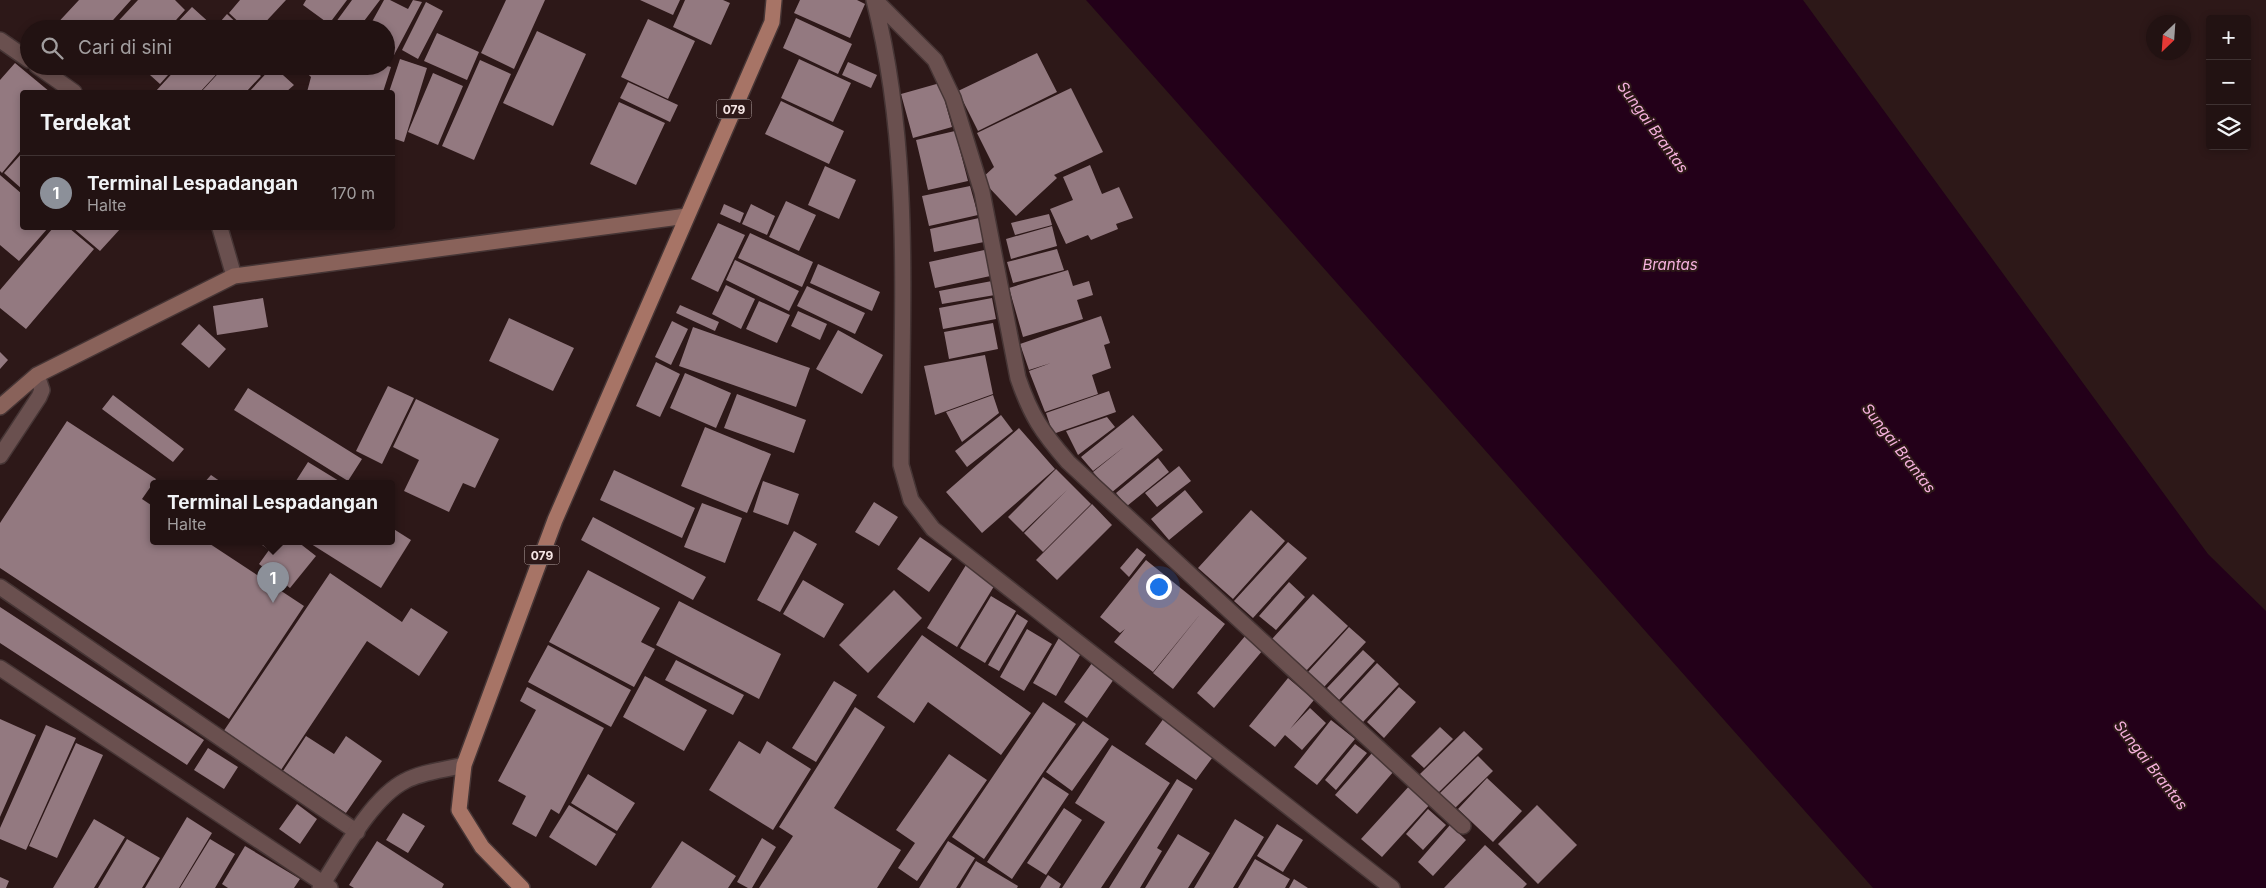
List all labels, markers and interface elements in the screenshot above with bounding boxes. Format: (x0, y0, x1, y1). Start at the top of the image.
north arrow (2146, 15, 2191, 60)
map controls (2206, 15, 2251, 150)
button: + (2206, 15, 2251, 60)
search box (20, 20, 395, 75)
icon: search (38, 34, 66, 62)
text: Cari di sini (78, 36, 172, 59)
button: − (2206, 60, 2251, 105)
water label: Sungai Brantas (1613, 77, 1693, 177)
road number: 079 (716, 100, 752, 118)
button: layers (2206, 105, 2251, 150)
text: Terdekat (40, 110, 131, 135)
text: Terminal Lespadangan (87, 172, 298, 195)
text: 1 (53, 183, 59, 203)
text: 170 m (331, 183, 375, 203)
text: Halte (87, 195, 126, 215)
water label: Brantas (1642, 255, 1698, 274)
water label: Sungai Brantas (1858, 399, 1940, 497)
popup (150, 480, 395, 545)
text: Terminal Lespadangan (167, 491, 378, 514)
text: Halte (167, 514, 206, 534)
road number: 079 (524, 546, 560, 564)
pin: 1 (257, 562, 289, 603)
your location (1146, 574, 1172, 600)
water label: Sungai Brantas (2110, 716, 2192, 814)

